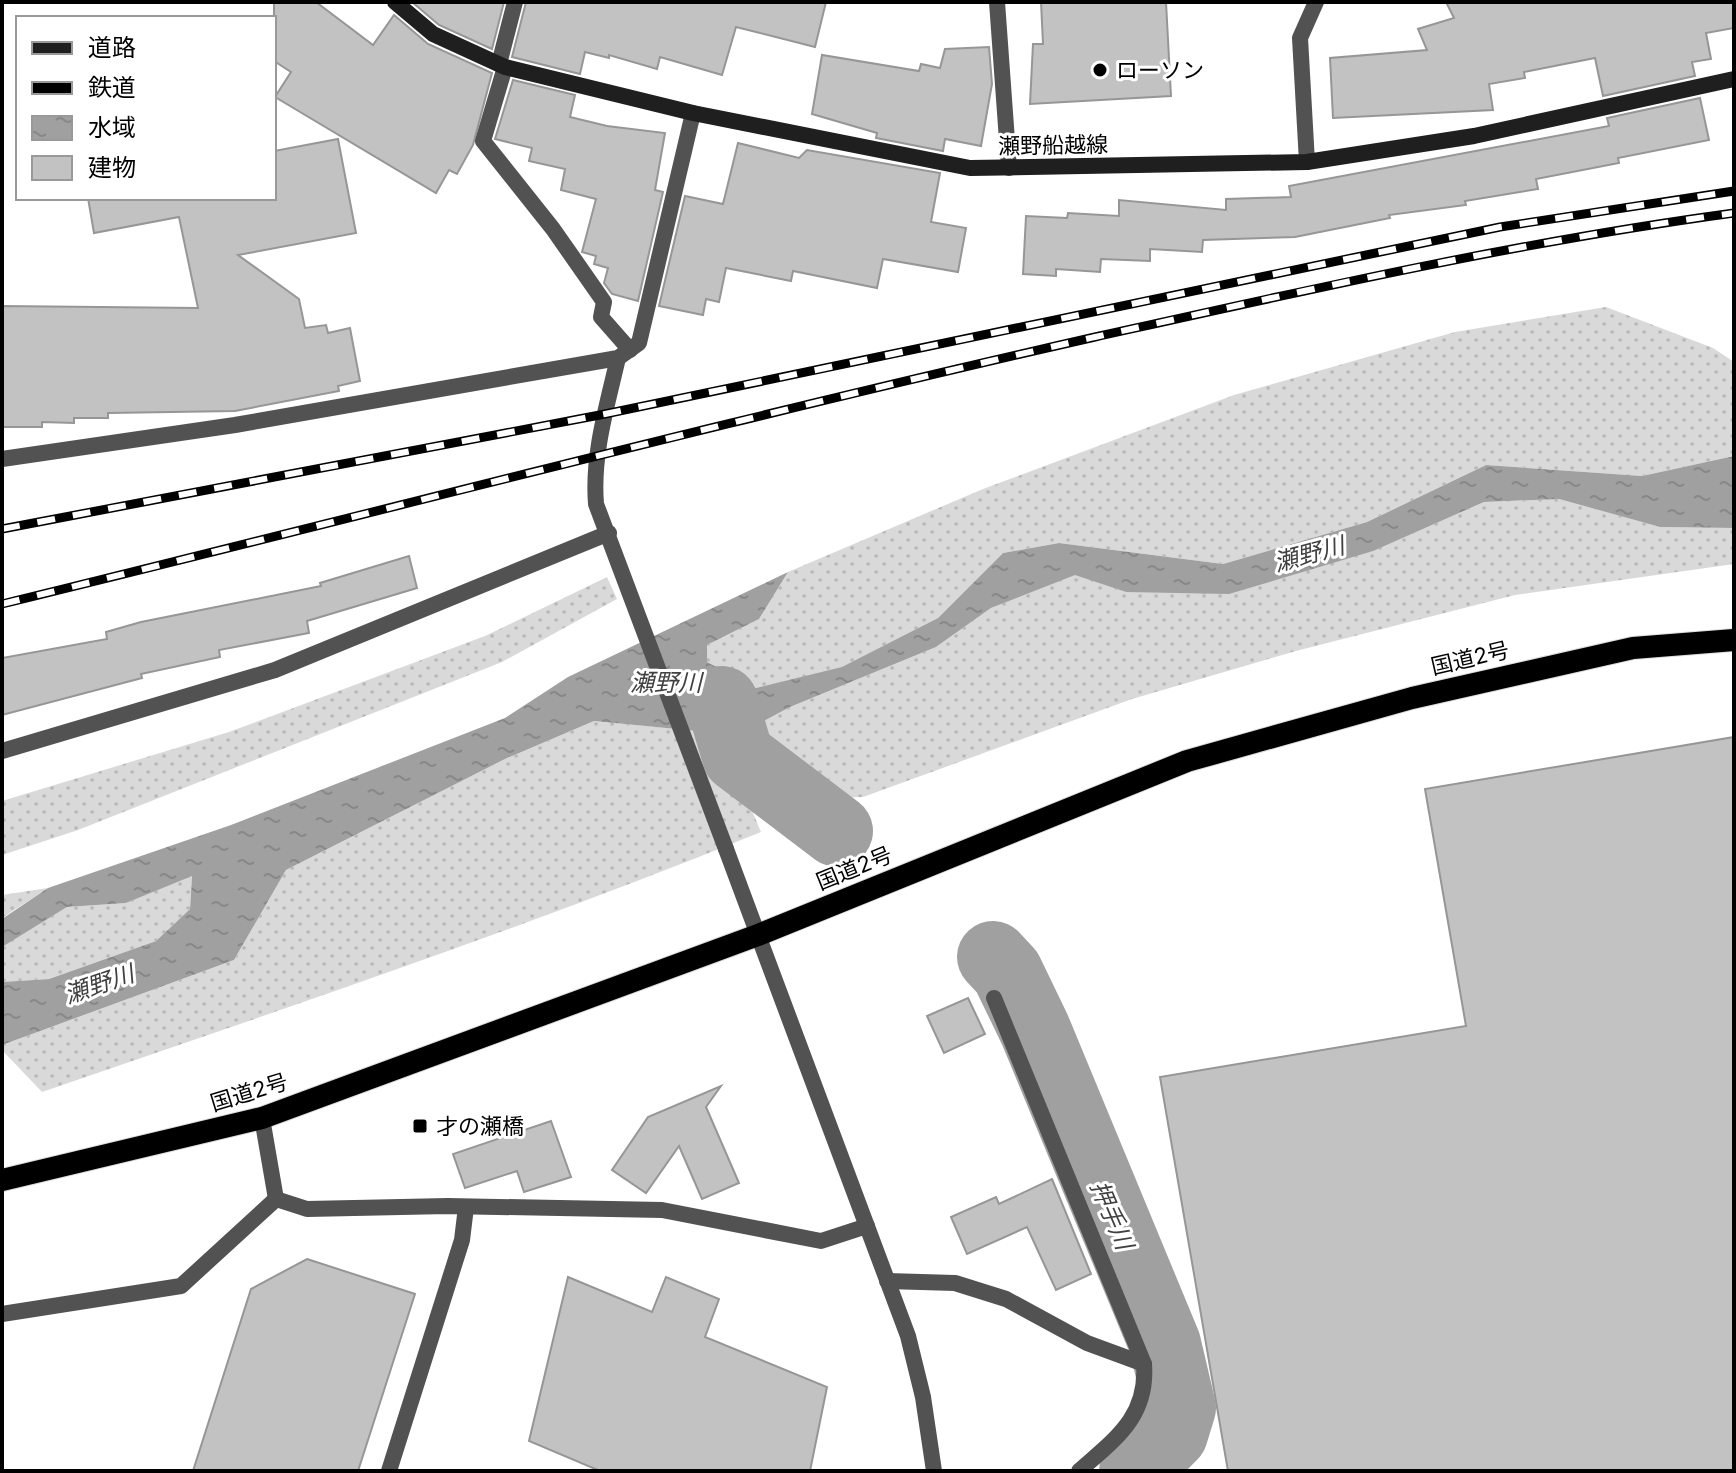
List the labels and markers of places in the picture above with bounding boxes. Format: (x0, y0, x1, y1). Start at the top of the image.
place label: ローソン (1116, 57, 1204, 83)
marker: ローソン (1091, 61, 1109, 79)
place label: 才の瀬橋 (436, 1113, 524, 1139)
marker: 才の瀬橋 (411, 1117, 429, 1135)

